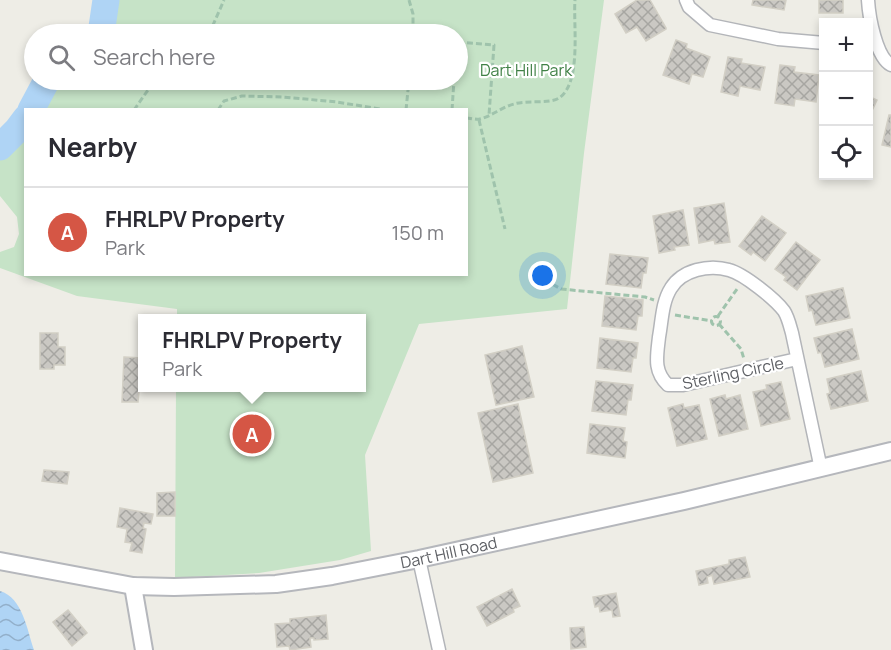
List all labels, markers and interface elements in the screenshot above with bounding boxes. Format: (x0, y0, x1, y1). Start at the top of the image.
map controls (819, 18, 873, 180)
button: + (819, 18, 873, 72)
search box (24, 24, 468, 90)
icon: search (45, 41, 78, 74)
text: Search here (93, 42, 215, 72)
park label: Dart Hill Park (480, 59, 573, 81)
button: − (819, 72, 873, 126)
button: locate (819, 126, 873, 180)
text: Nearby (48, 129, 137, 165)
text: FHRLPV Property (105, 204, 284, 234)
text: A (61, 219, 74, 246)
text: 150 m (391, 219, 444, 246)
text: Park (105, 234, 145, 261)
your location (528, 261, 557, 290)
popup (138, 314, 366, 392)
text: FHRLPV Property (162, 325, 342, 355)
street label: Sterling Circle (680, 352, 786, 394)
text: Park (162, 355, 202, 382)
pin: A (232, 412, 272, 456)
street label: Dart Hill Road (398, 531, 499, 573)

